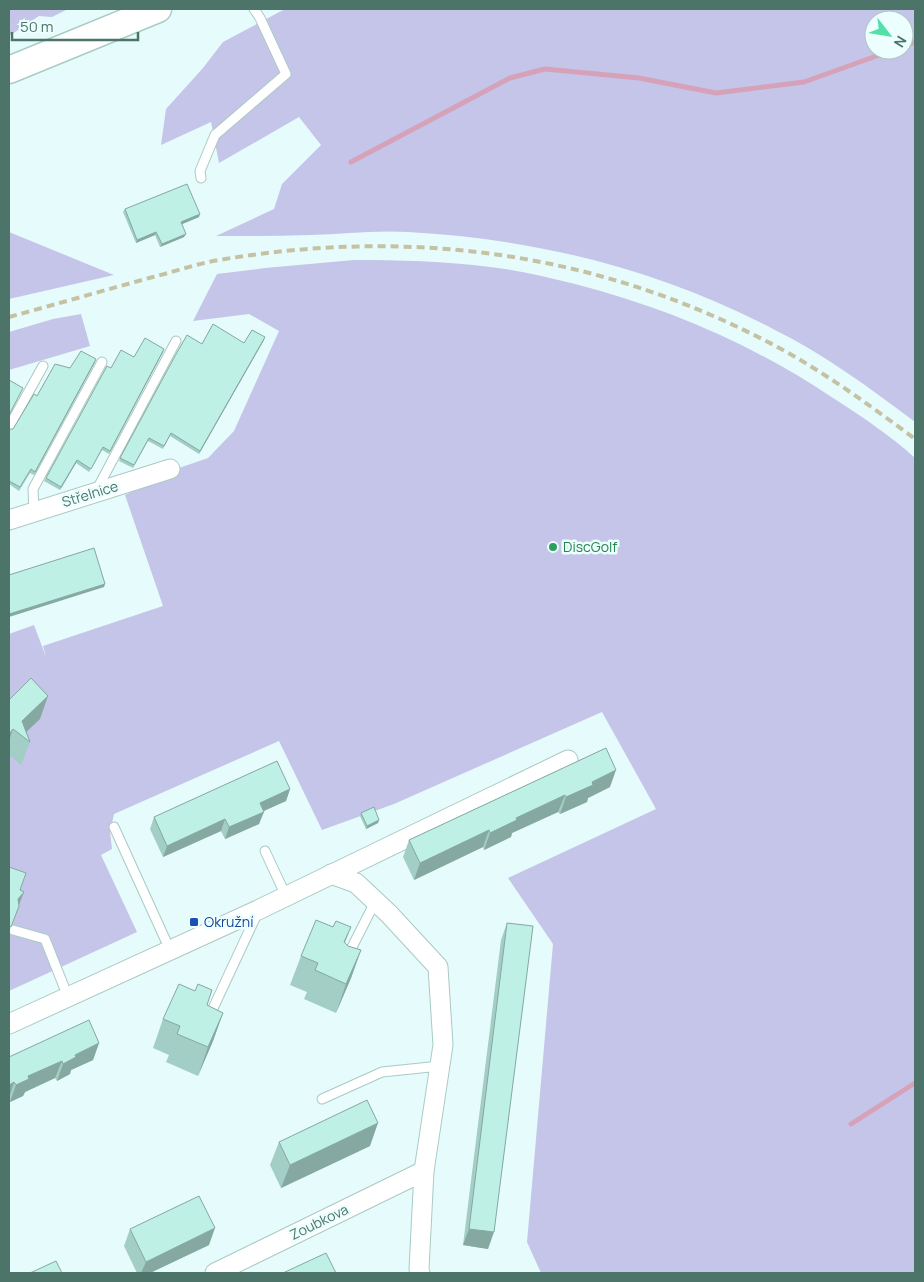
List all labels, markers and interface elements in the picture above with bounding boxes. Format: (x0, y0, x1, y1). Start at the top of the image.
scale bar (12, 10, 139, 42)
north arrow (864, 10, 914, 60)
text: 50 m (20, 16, 54, 37)
text: N (890, 33, 911, 51)
street label: Střelnice (59, 476, 120, 511)
place label: DiscGolf (563, 537, 617, 556)
marker: DiscGolf (547, 541, 559, 553)
place label: Okružní (204, 912, 253, 931)
marker: Okružní (188, 916, 200, 928)
street label: Zoubkova (286, 1199, 351, 1244)

